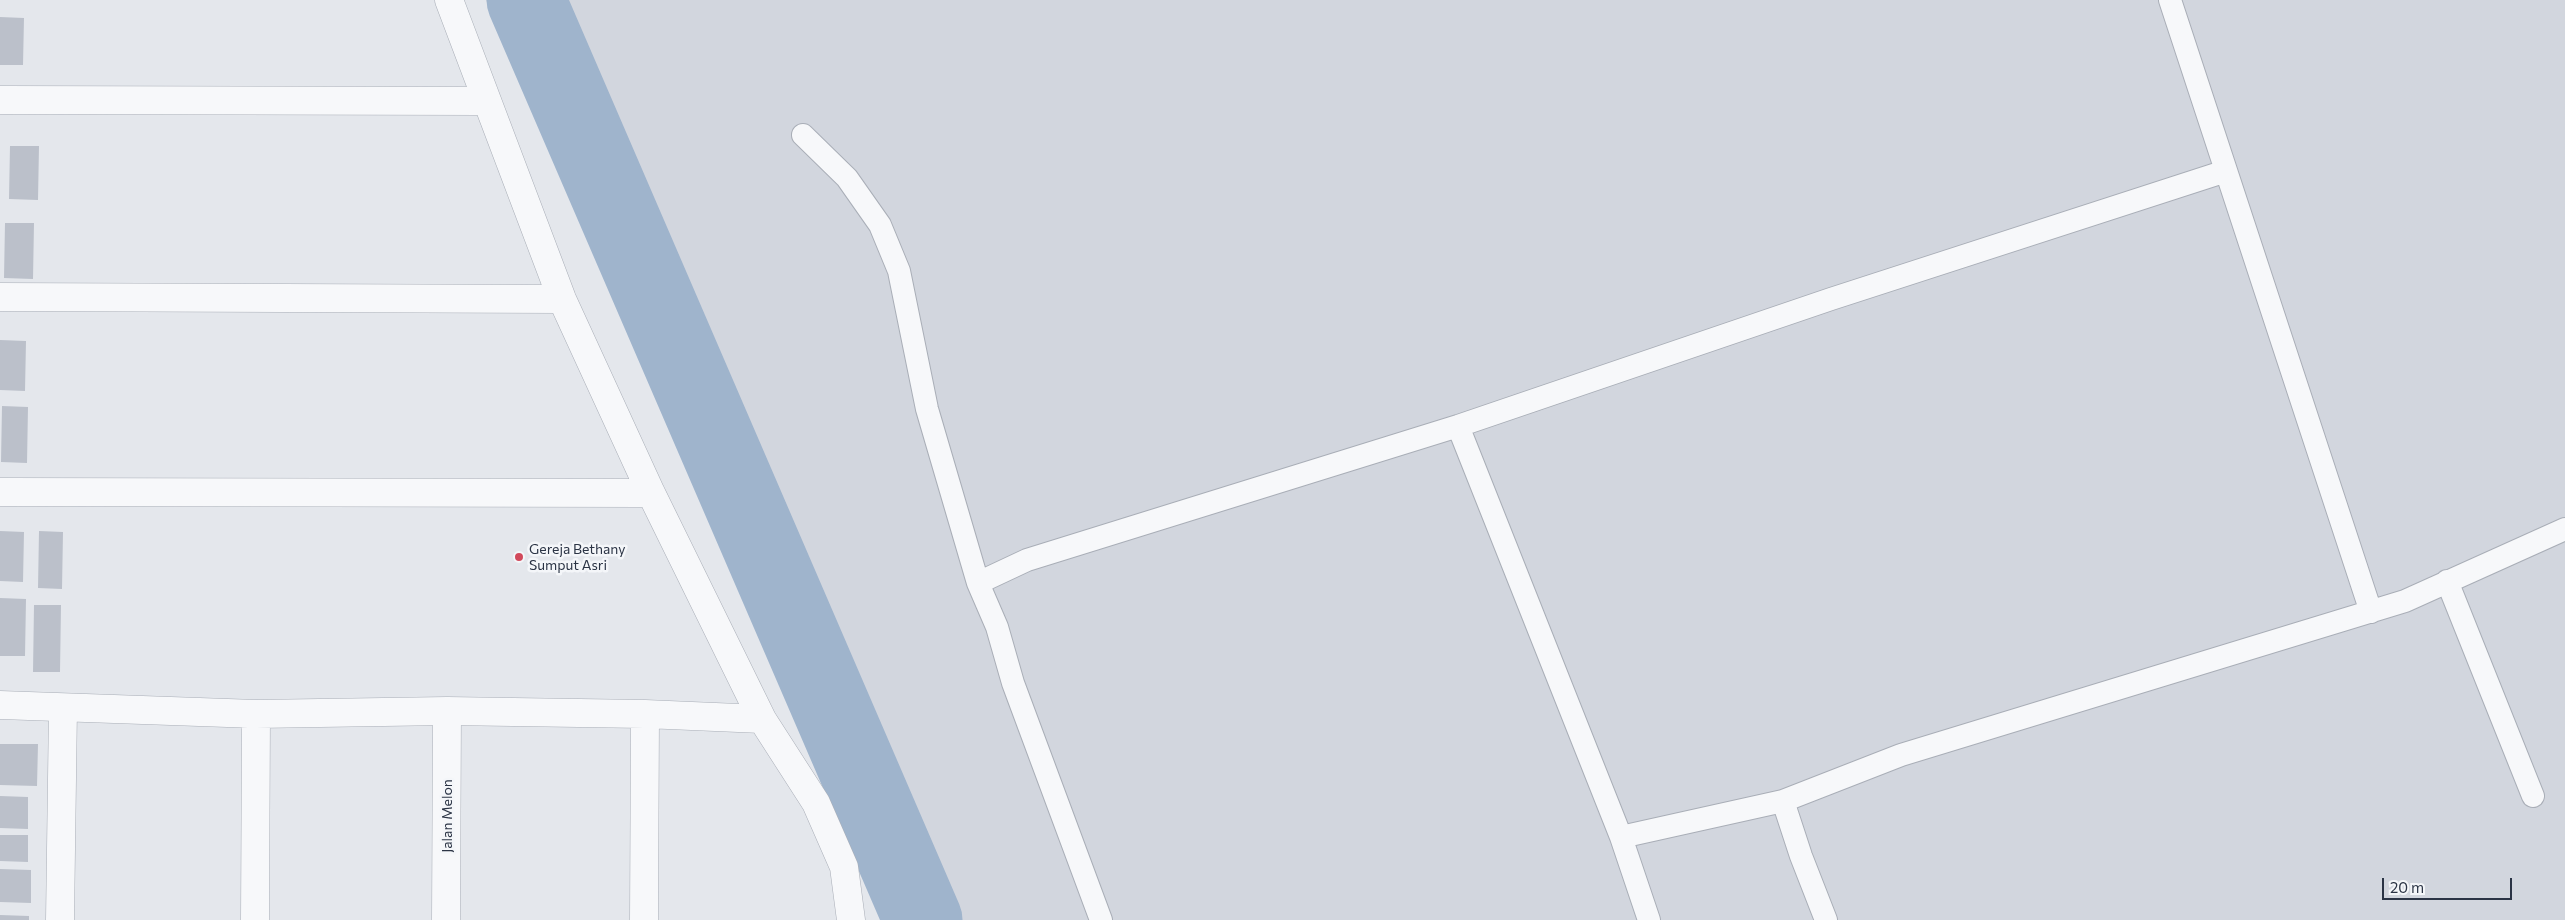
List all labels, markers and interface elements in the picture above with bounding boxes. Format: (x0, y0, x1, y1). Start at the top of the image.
place label: Gereja Bethany Sumput Asri (529, 541, 625, 574)
marker: Gereja Bethany Sumput Asri (513, 551, 525, 563)
street label: Jalan Melon (439, 779, 455, 853)
scale bar (2385, 868, 2515, 900)
text: 20 m (2390, 878, 2424, 896)

